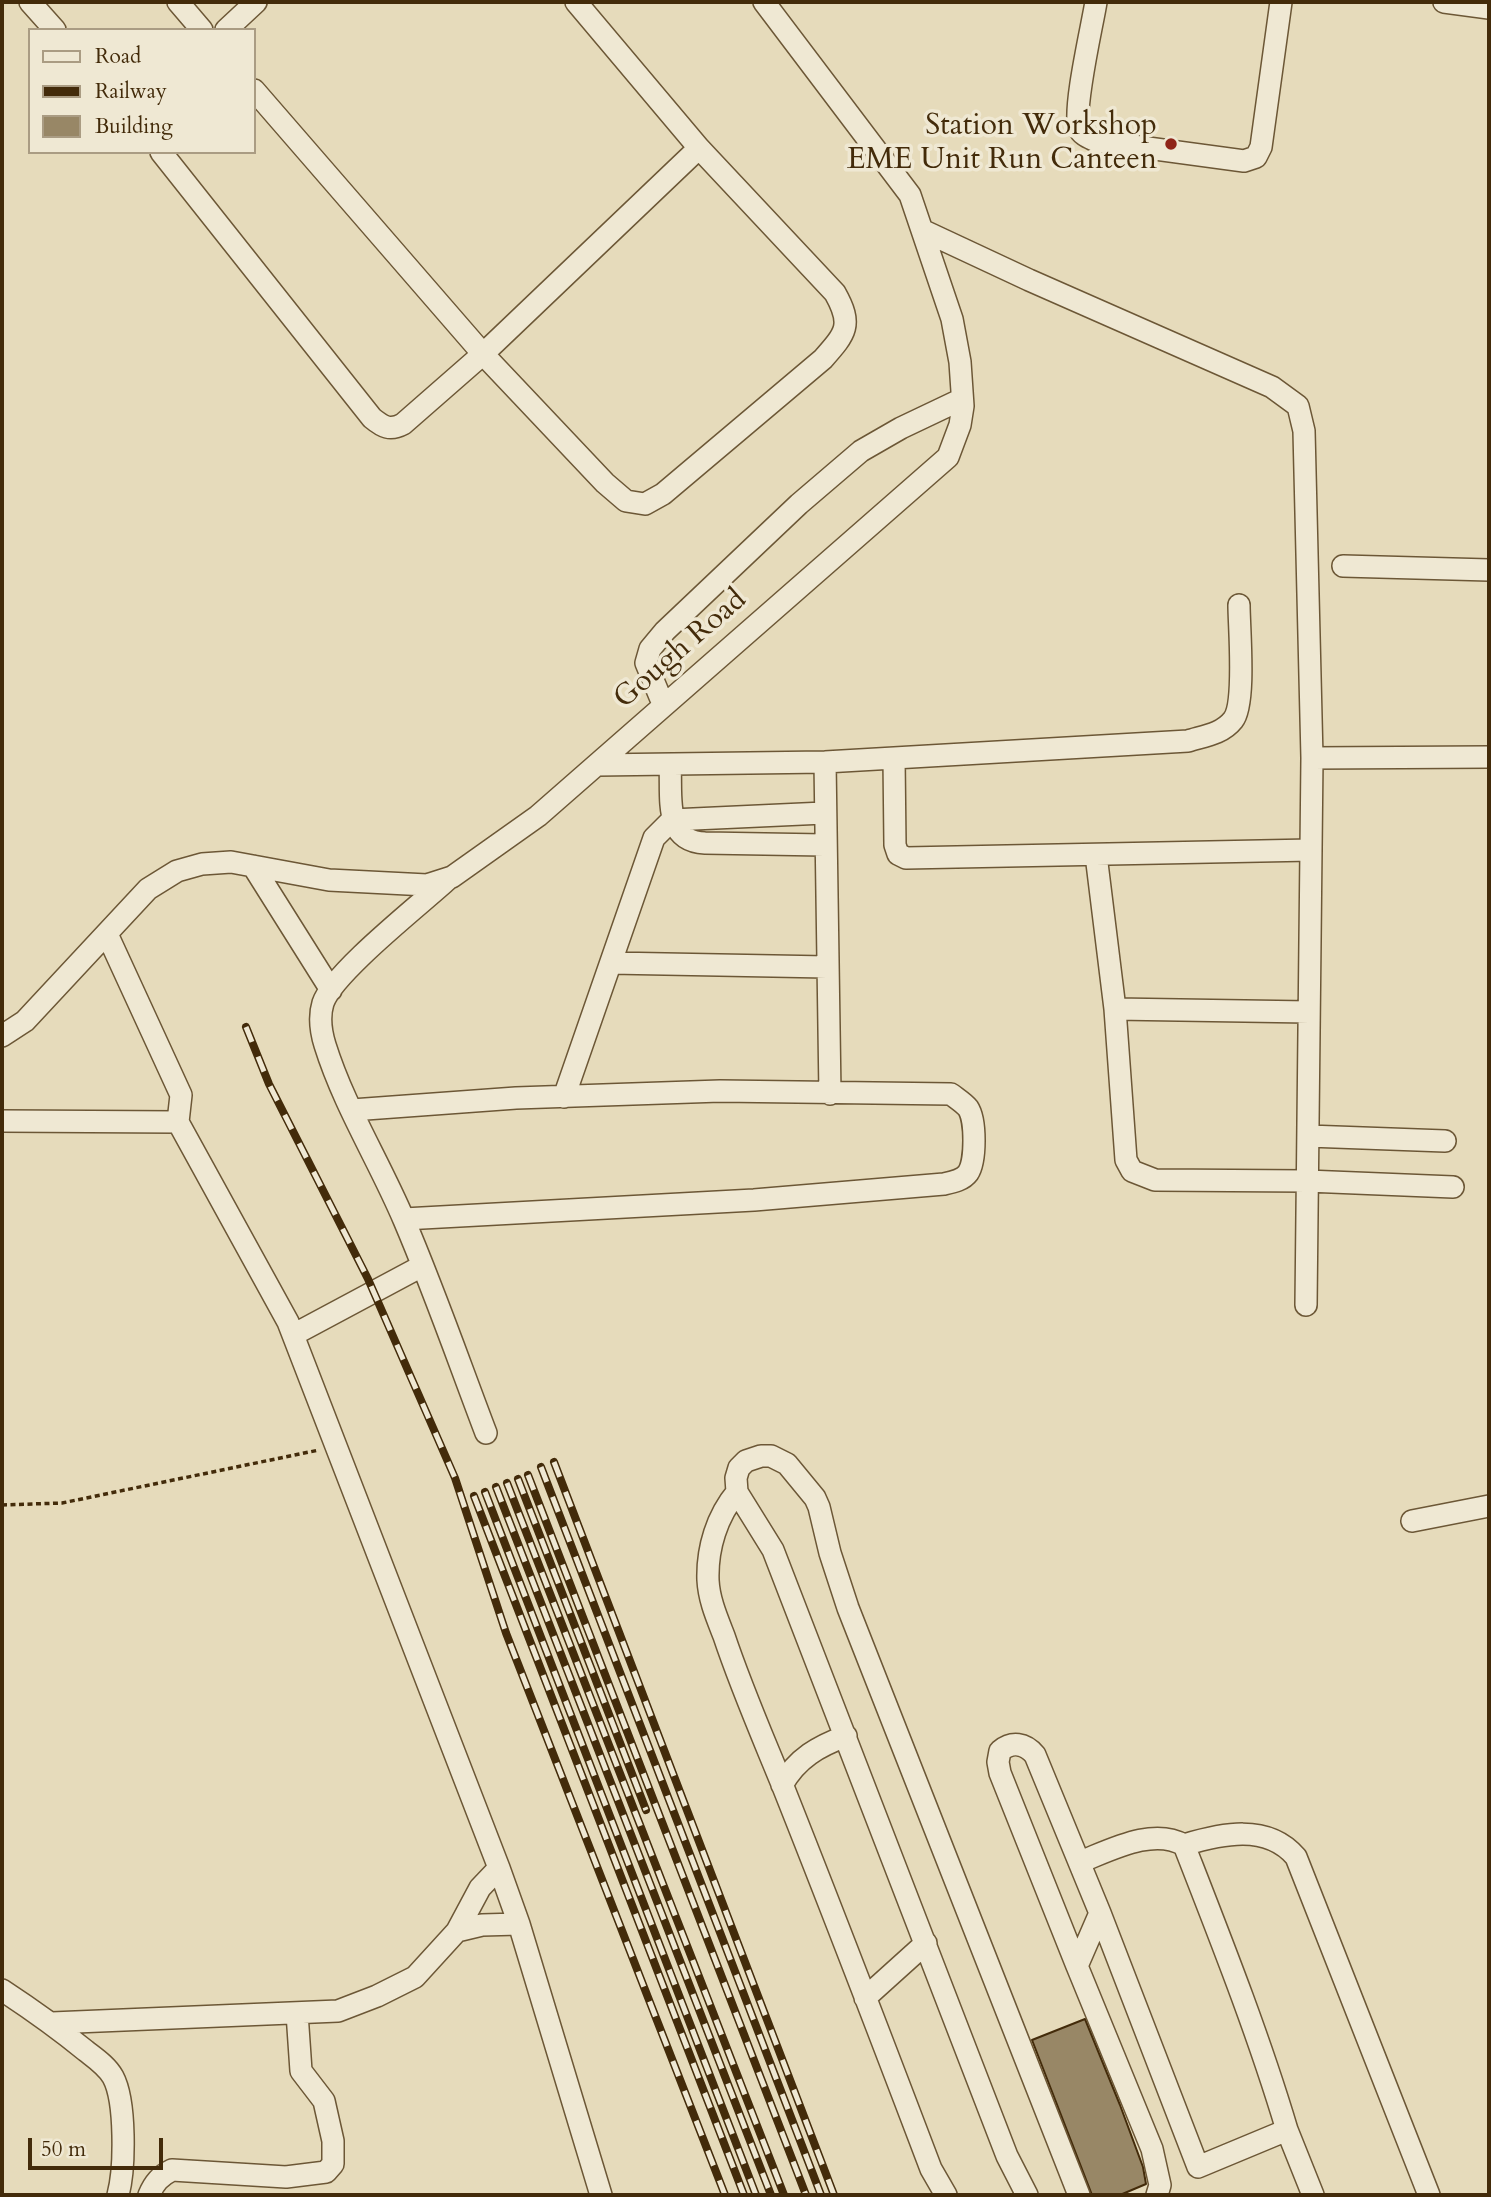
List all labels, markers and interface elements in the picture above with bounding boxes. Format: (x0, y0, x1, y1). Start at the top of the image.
legend (28, 28, 256, 154)
text: Road (95, 42, 141, 71)
text: Railway (95, 77, 167, 106)
place label: Station Workshop EME Unit Run Canteen (847, 109, 1157, 180)
text: Building (95, 112, 173, 141)
marker: Station Workshop EME Unit Run Canteen (1163, 136, 1179, 152)
street label: Gough Road (607, 583, 755, 717)
scale bar (32, 2124, 166, 2168)
text: 50 m (41, 2135, 86, 2164)

